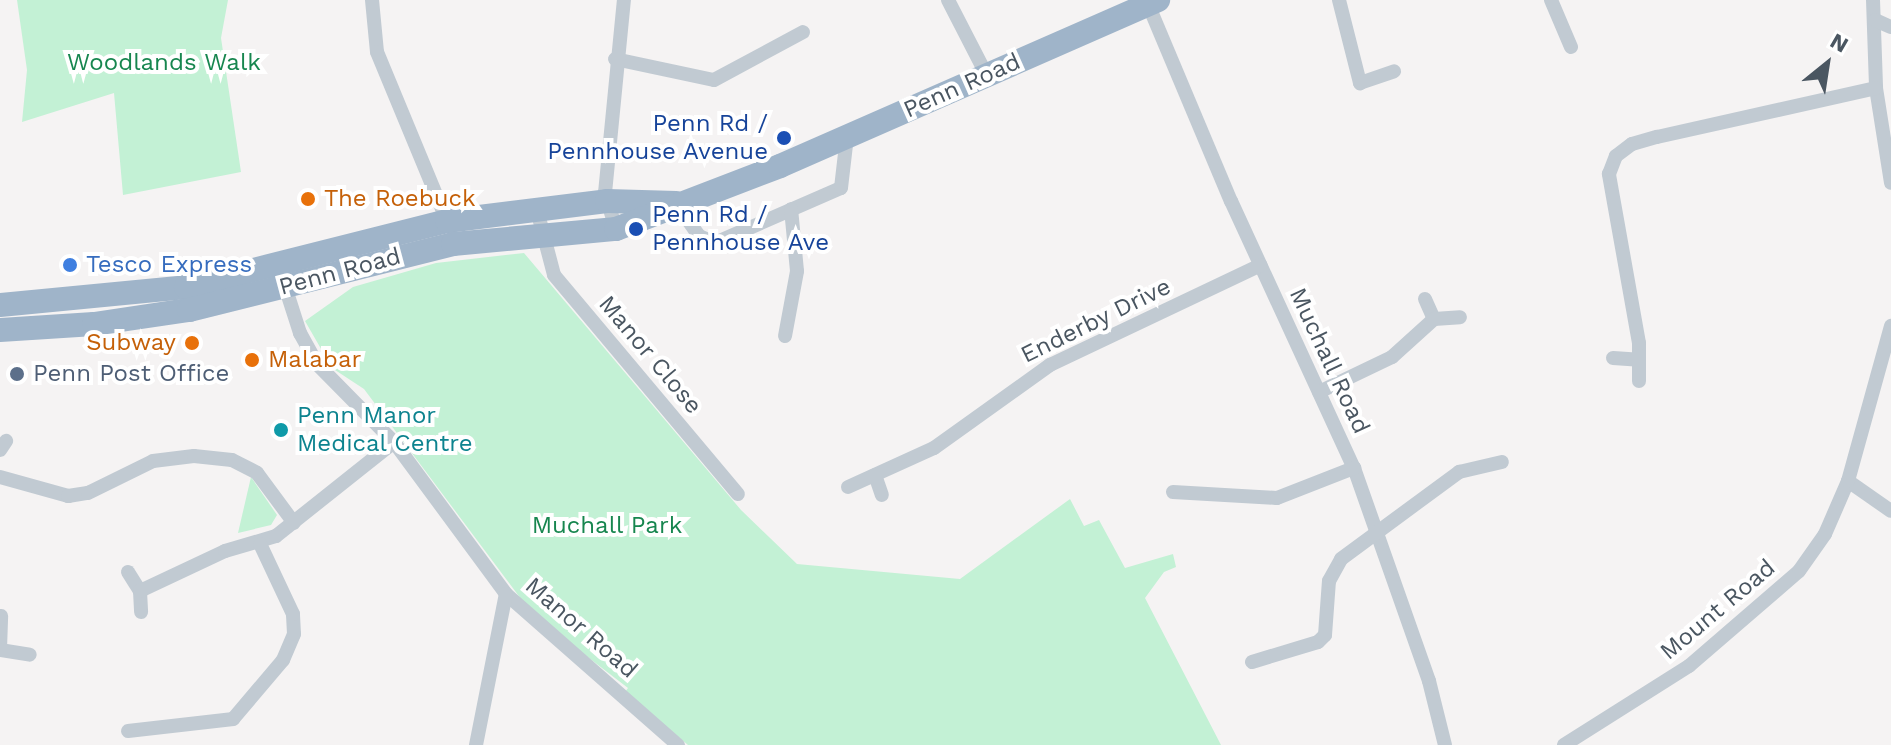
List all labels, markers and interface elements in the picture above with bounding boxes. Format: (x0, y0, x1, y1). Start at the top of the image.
north arrow (1787, 24, 1867, 104)
text: N (1826, 28, 1853, 58)
street label: Penn Road (899, 47, 1025, 125)
park label: Woodlands Walk (67, 49, 261, 77)
place label: Penn Rd / Pennhouse Avenue (546, 110, 768, 166)
marker: Penn Rd / Pennhouse Avenue (775, 129, 793, 147)
place label: The Roebuck (324, 185, 476, 213)
marker: The Roebuck (299, 190, 317, 208)
place label: Penn Rd / Pennhouse Ave (652, 201, 830, 257)
marker: Penn Rd / Pennhouse Ave (627, 220, 645, 238)
street label: Penn Road (276, 242, 404, 302)
place label: Tesco Express (86, 251, 252, 279)
marker: Tesco Express (61, 256, 79, 274)
street label: Enderby Drive (1016, 272, 1176, 370)
street label: Muchall Road (1282, 283, 1376, 439)
street label: Manor Close (592, 290, 708, 420)
place label: Subway (86, 329, 176, 357)
marker: Subway (183, 334, 201, 352)
place label: Malabar (268, 346, 361, 374)
marker: Malabar (243, 351, 261, 369)
place label: Penn Post Office (33, 360, 229, 388)
marker: Penn Post Office (8, 365, 26, 383)
place label: Penn Manor Medical Centre (297, 402, 473, 458)
marker: Penn Manor Medical Centre (272, 421, 290, 439)
park label: Muchall Park (531, 512, 683, 540)
street label: Mount Road (1655, 554, 1781, 666)
street label: Manor Road (519, 571, 643, 685)

